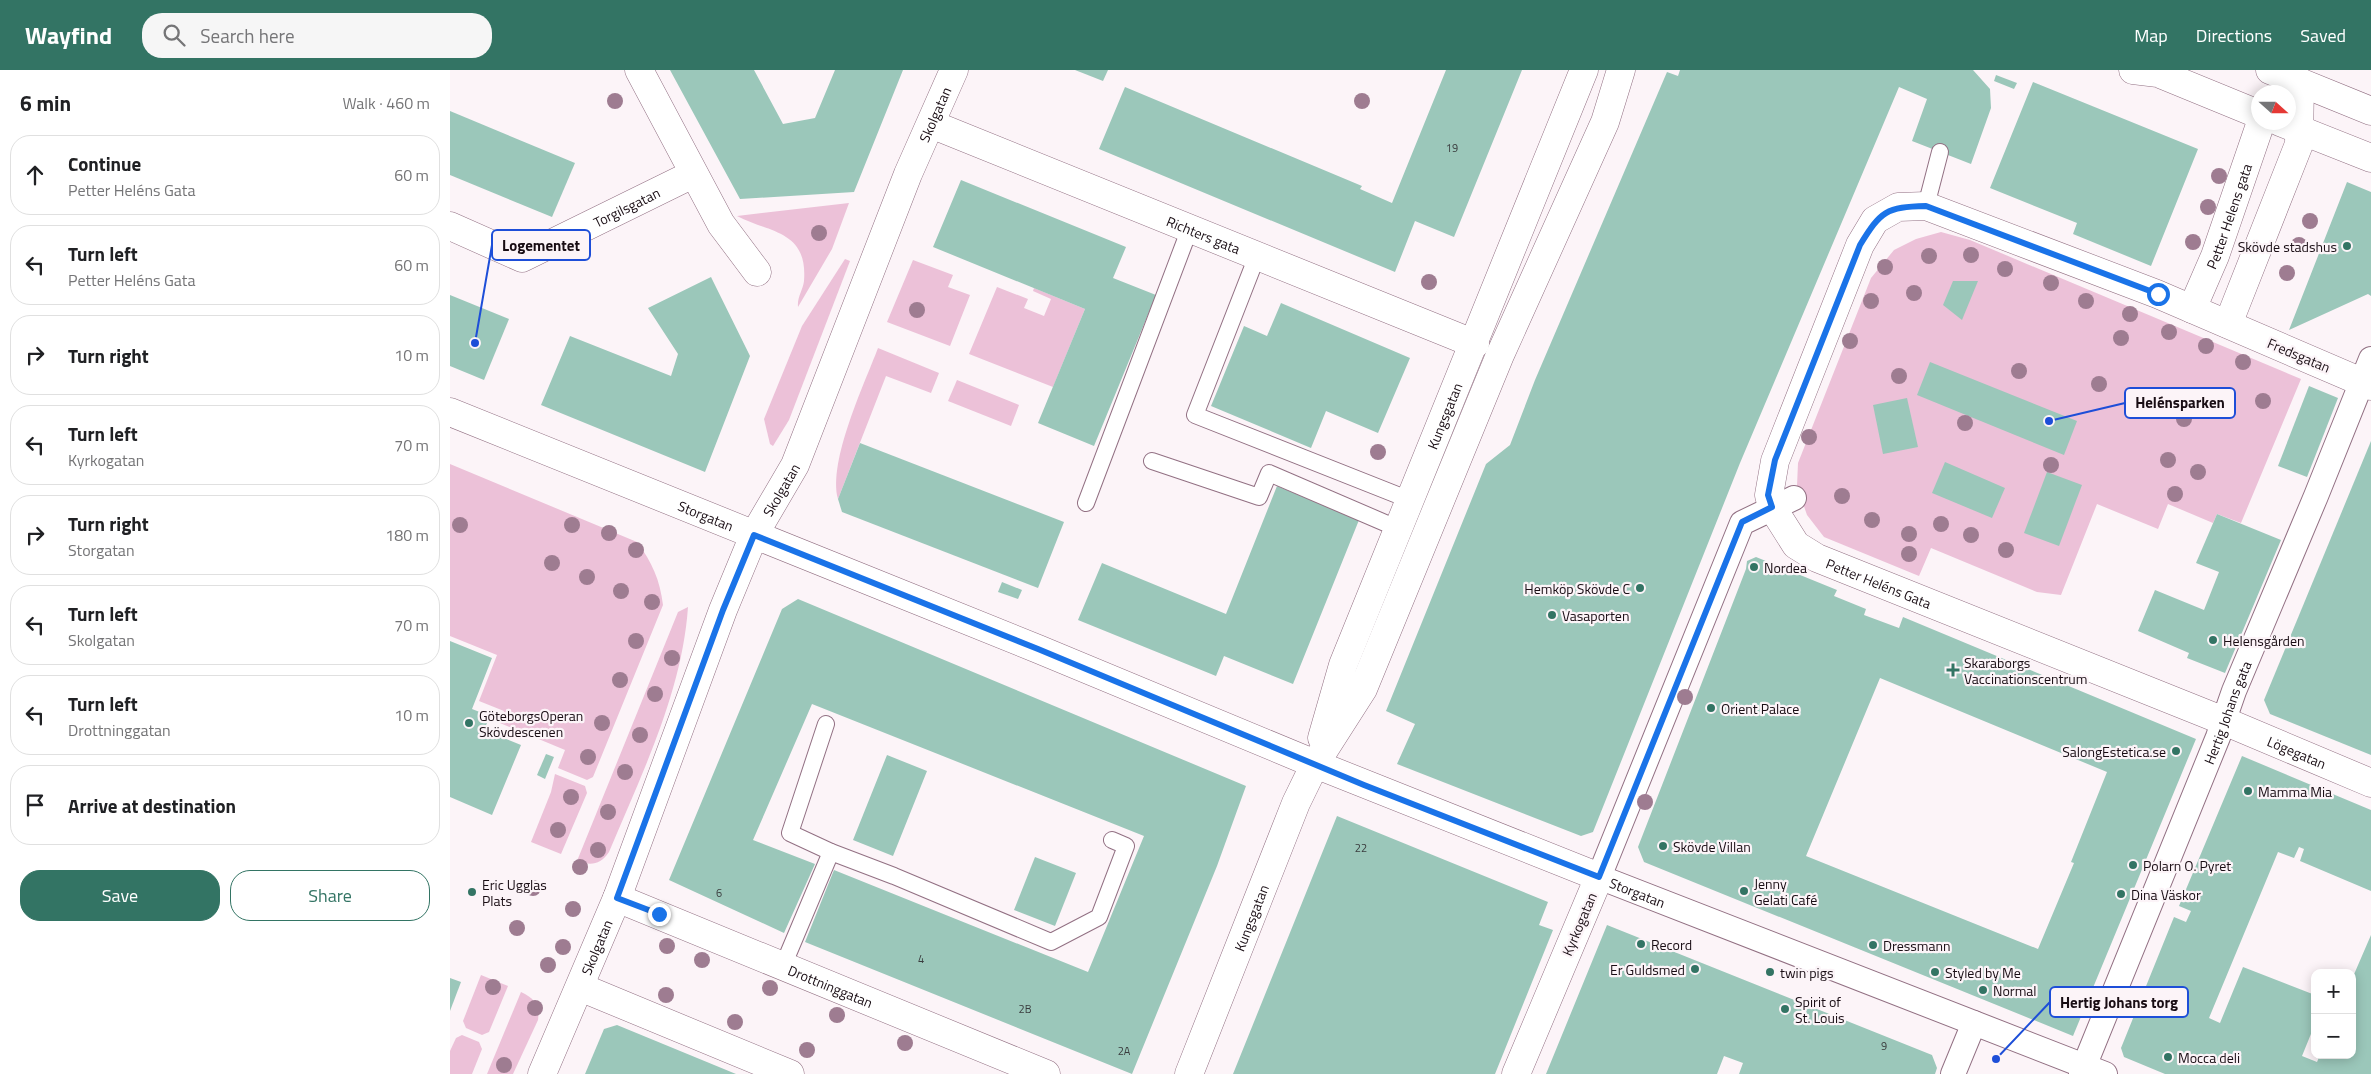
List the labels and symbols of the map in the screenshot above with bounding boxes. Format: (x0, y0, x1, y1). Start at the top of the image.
street label: Skolgatan (913, 83, 956, 145)
north arrow (2251, 85, 2296, 130)
house number: 19 (1446, 140, 1458, 156)
street label: Petter Helens gata (2200, 161, 2257, 272)
street label: Torgilsgatan (589, 181, 663, 232)
street label: Richters gata (1163, 210, 1244, 259)
callout: Logementet (492, 230, 590, 260)
text: Logementet (502, 234, 580, 257)
place label: Skövde stadshus (2238, 236, 2337, 257)
marker: Skövde stadshus (2341, 240, 2353, 252)
route start (2147, 283, 2170, 306)
street label: Fredsgatan (2264, 332, 2334, 378)
street label: Kungsgatan (1421, 379, 1467, 452)
callout: Helénsparken (2125, 388, 2235, 418)
text: Helénsparken (2135, 391, 2225, 414)
street label: Skolgatan (757, 459, 804, 520)
street label: Storgatan (675, 495, 737, 536)
street label: Petter Heléns Gata (1823, 552, 1935, 613)
place label: Nordea (1764, 557, 1807, 578)
marker: Nordea (1748, 561, 1760, 573)
place label: Hemköp Skövde C (1524, 578, 1630, 599)
marker: Hemköp Skövde C (1634, 582, 1646, 594)
place label: Vasaporten (1562, 605, 1629, 626)
marker: Vasaporten (1546, 609, 1558, 621)
place label: Helensgården (2223, 630, 2305, 651)
marker: Helensgården (2207, 634, 2219, 646)
place label: Skaraborgs Vaccinationscentrum (1964, 652, 2087, 689)
street label: Hertig Johans gata (2198, 657, 2256, 767)
marker: Skaraborgs Vaccinationscentrum (1946, 663, 1960, 677)
place label: Orient Palace (1721, 698, 1799, 719)
marker: Orient Palace (1705, 702, 1717, 714)
place label: GöteborgsOperan Skövdescenen (479, 705, 583, 742)
marker: GöteborgsOperan Skövdescenen (463, 717, 475, 729)
street label: Lögegatan (2264, 730, 2330, 773)
place label: SalongEstetica.se (2062, 741, 2166, 762)
marker: SalongEstetica.se (2170, 745, 2182, 757)
place label: Mamma Mia (2258, 781, 2332, 802)
marker: Mamma Mia (2242, 785, 2254, 797)
place label: Skövde Villan (1673, 836, 1751, 857)
house number: 22 (1355, 840, 1367, 856)
marker: Skövde Villan (1657, 840, 1669, 852)
place label: Polarn O. Pyret (2143, 855, 2231, 876)
marker: Polarn O. Pyret (2127, 859, 2139, 871)
street label: Storgatan (1607, 872, 1669, 912)
place label: Jenny Gelati Café (1754, 873, 1817, 910)
place label: Eric Ugglas Plats (482, 874, 547, 911)
street label: Kungsgatan (1228, 881, 1273, 954)
place label: Dina Väskor (2131, 884, 2201, 905)
house number: 6 (716, 885, 722, 901)
marker: Jenny Gelati Café (1738, 885, 1750, 897)
marker: Eric Ugglas Plats (466, 886, 478, 898)
marker: Dina Väskor (2115, 888, 2127, 900)
street label: Kyrkogatan (1556, 889, 1602, 959)
route end (648, 903, 671, 926)
street label: Skolgatan (575, 916, 617, 978)
place label: Record (1651, 934, 1692, 955)
place label: Dressmann (1883, 935, 1951, 956)
marker: Record (1635, 938, 1647, 950)
marker: Dressmann (1867, 939, 1879, 951)
house number: 4 (918, 951, 924, 967)
street label: Drottninggatan (785, 959, 876, 1012)
place label: Er Guldsmed (1610, 959, 1685, 980)
place label: twin pigs (1780, 962, 1833, 983)
place label: Styled by Me (1945, 962, 2021, 983)
marker: Er Guldsmed (1689, 963, 1701, 975)
marker: twin pigs (1764, 966, 1776, 978)
marker: Styled by Me (1929, 966, 1941, 978)
place label: Normal (1993, 980, 2037, 1001)
marker: Normal (1977, 984, 1989, 996)
callout: Hertig Johans torg (2050, 987, 2188, 1017)
place label: Spirit of St. Louis (1795, 991, 1845, 1028)
text: Hertig Johans torg (2060, 991, 2178, 1014)
house number: 2B (1019, 1001, 1032, 1017)
marker: Spirit of St. Louis (1779, 1003, 1791, 1015)
house number: 9 (1881, 1038, 1887, 1054)
house number: 2A (1118, 1043, 1131, 1059)
place label: Mocca deli (2178, 1047, 2240, 1068)
marker: Mocca deli (2162, 1051, 2174, 1063)

